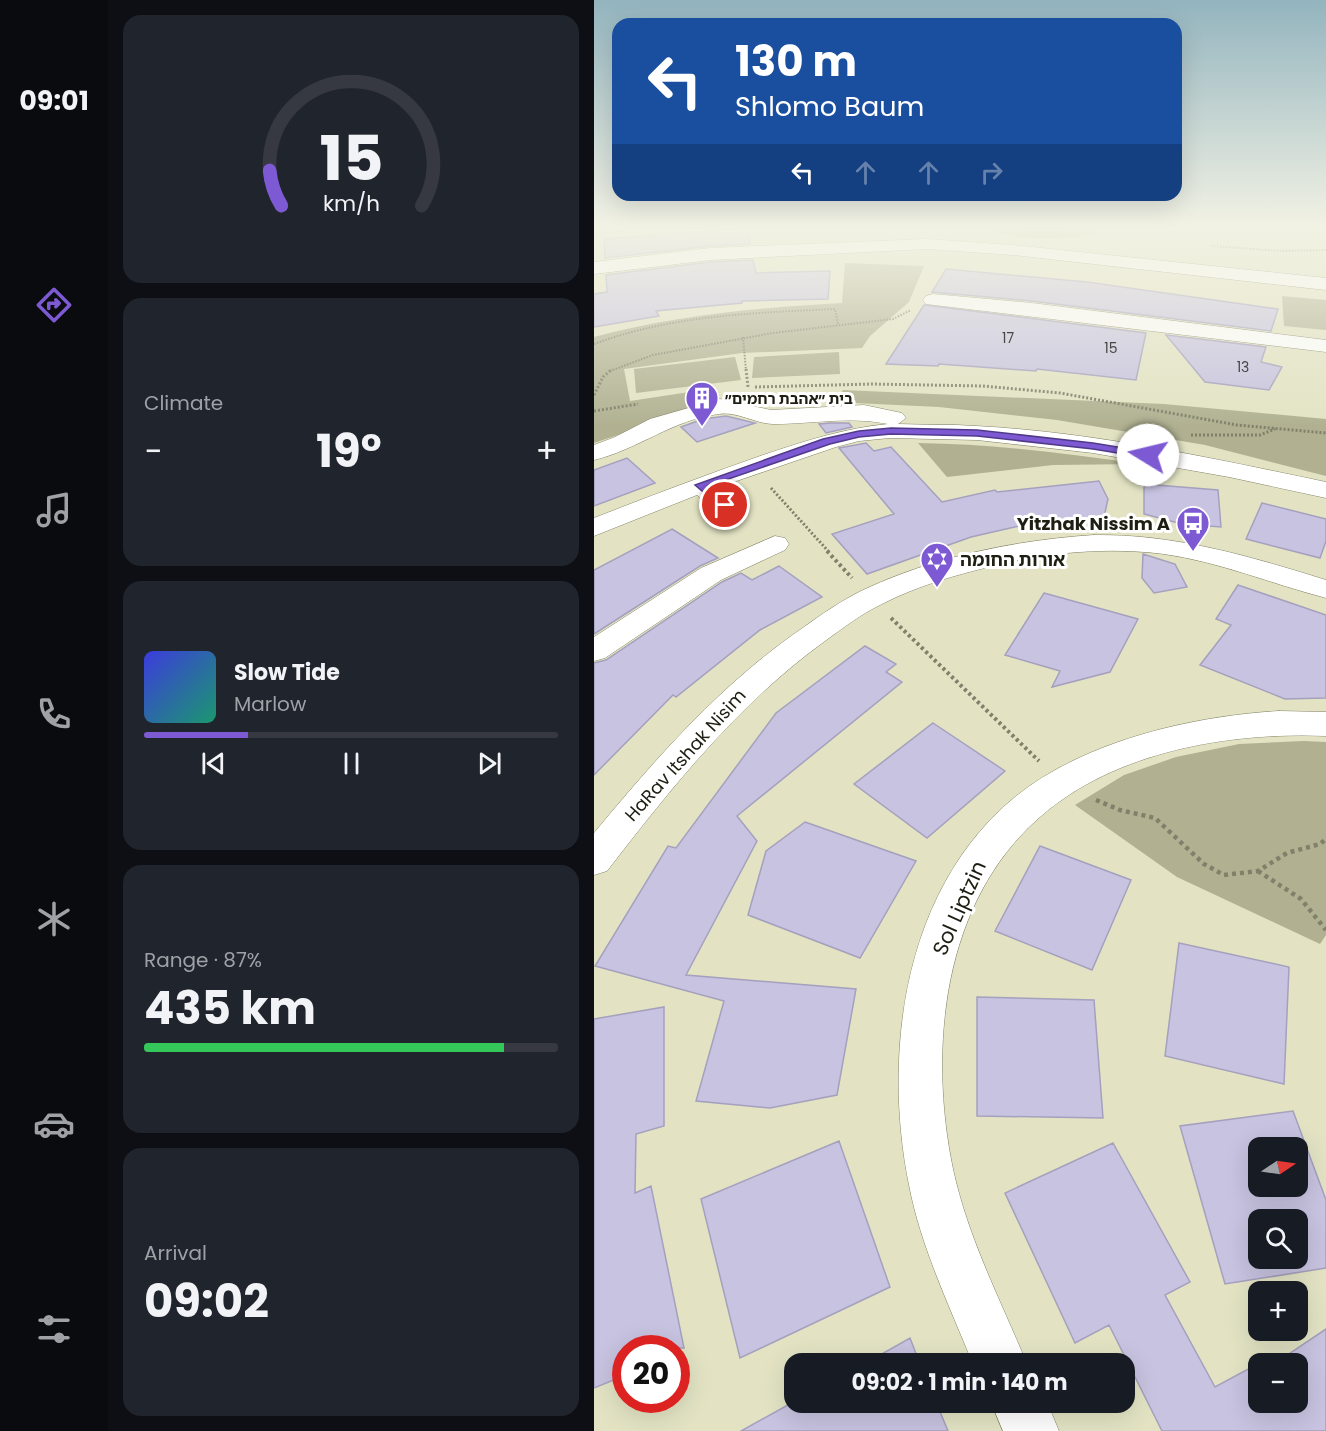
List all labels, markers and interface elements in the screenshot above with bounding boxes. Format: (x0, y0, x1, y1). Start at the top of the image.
text: 130 m (735, 32, 857, 91)
icon: left (636, 42, 714, 120)
text: 09:01 (19, 82, 89, 119)
text: Shlomo Baum (735, 88, 924, 125)
text: 15 (319, 114, 383, 202)
icon: left (786, 156, 819, 189)
icon: ahead (849, 156, 882, 189)
icon: ahead (912, 156, 945, 189)
icon: right (975, 156, 1008, 189)
text: km/h (322, 188, 380, 219)
icon: directions (33, 284, 75, 326)
house number: 17 (1002, 328, 1014, 348)
house number: 15 (1104, 338, 1118, 358)
house number: 13 (1237, 357, 1249, 377)
building icon: בית ״אהבת רחמים״ (684, 380, 720, 427)
place label: בית ״אהבת רחמים״ (725, 388, 853, 409)
text: Climate (144, 389, 223, 417)
text: 19° (316, 420, 382, 483)
position arrow (1116, 423, 1180, 487)
text: − (144, 428, 162, 475)
text: + (535, 428, 558, 475)
pin (699, 479, 750, 530)
icon: arrive (708, 488, 741, 521)
icon: music (33, 489, 75, 531)
bus stop icon: Yitzhak Nissim A (1175, 505, 1211, 552)
place label: Yitzhak Nissim A (1017, 511, 1170, 536)
synagogue icon: אורות החומה (919, 541, 955, 588)
place label: אורות החומה (960, 547, 1065, 572)
text: Slow Tide (234, 657, 340, 688)
street label: HaRav Itshak Nisim (619, 683, 751, 827)
text: Marlow (234, 690, 306, 718)
icon: phone (33, 693, 75, 735)
icon: previous (197, 747, 230, 780)
icon: pause (335, 747, 368, 780)
icon: next (473, 747, 506, 780)
street label: Sol Liptzin (925, 856, 993, 960)
icon: climate (33, 898, 75, 940)
text: Range · 87% (144, 946, 262, 974)
text: 435 km (144, 977, 316, 1040)
icon: car (33, 1103, 75, 1145)
north arrow (1248, 1137, 1308, 1197)
map controls (1248, 1137, 1308, 1413)
button: search (1248, 1209, 1308, 1269)
text: Arrival (144, 1239, 207, 1267)
text: 09:02 (144, 1270, 269, 1333)
button: + (1248, 1281, 1308, 1341)
icon: filters (33, 1308, 75, 1350)
speed limit sign: 20 (612, 1335, 690, 1413)
button: − (1248, 1353, 1308, 1413)
text: 09:02 · 1 min · 140 m (852, 1367, 1067, 1398)

